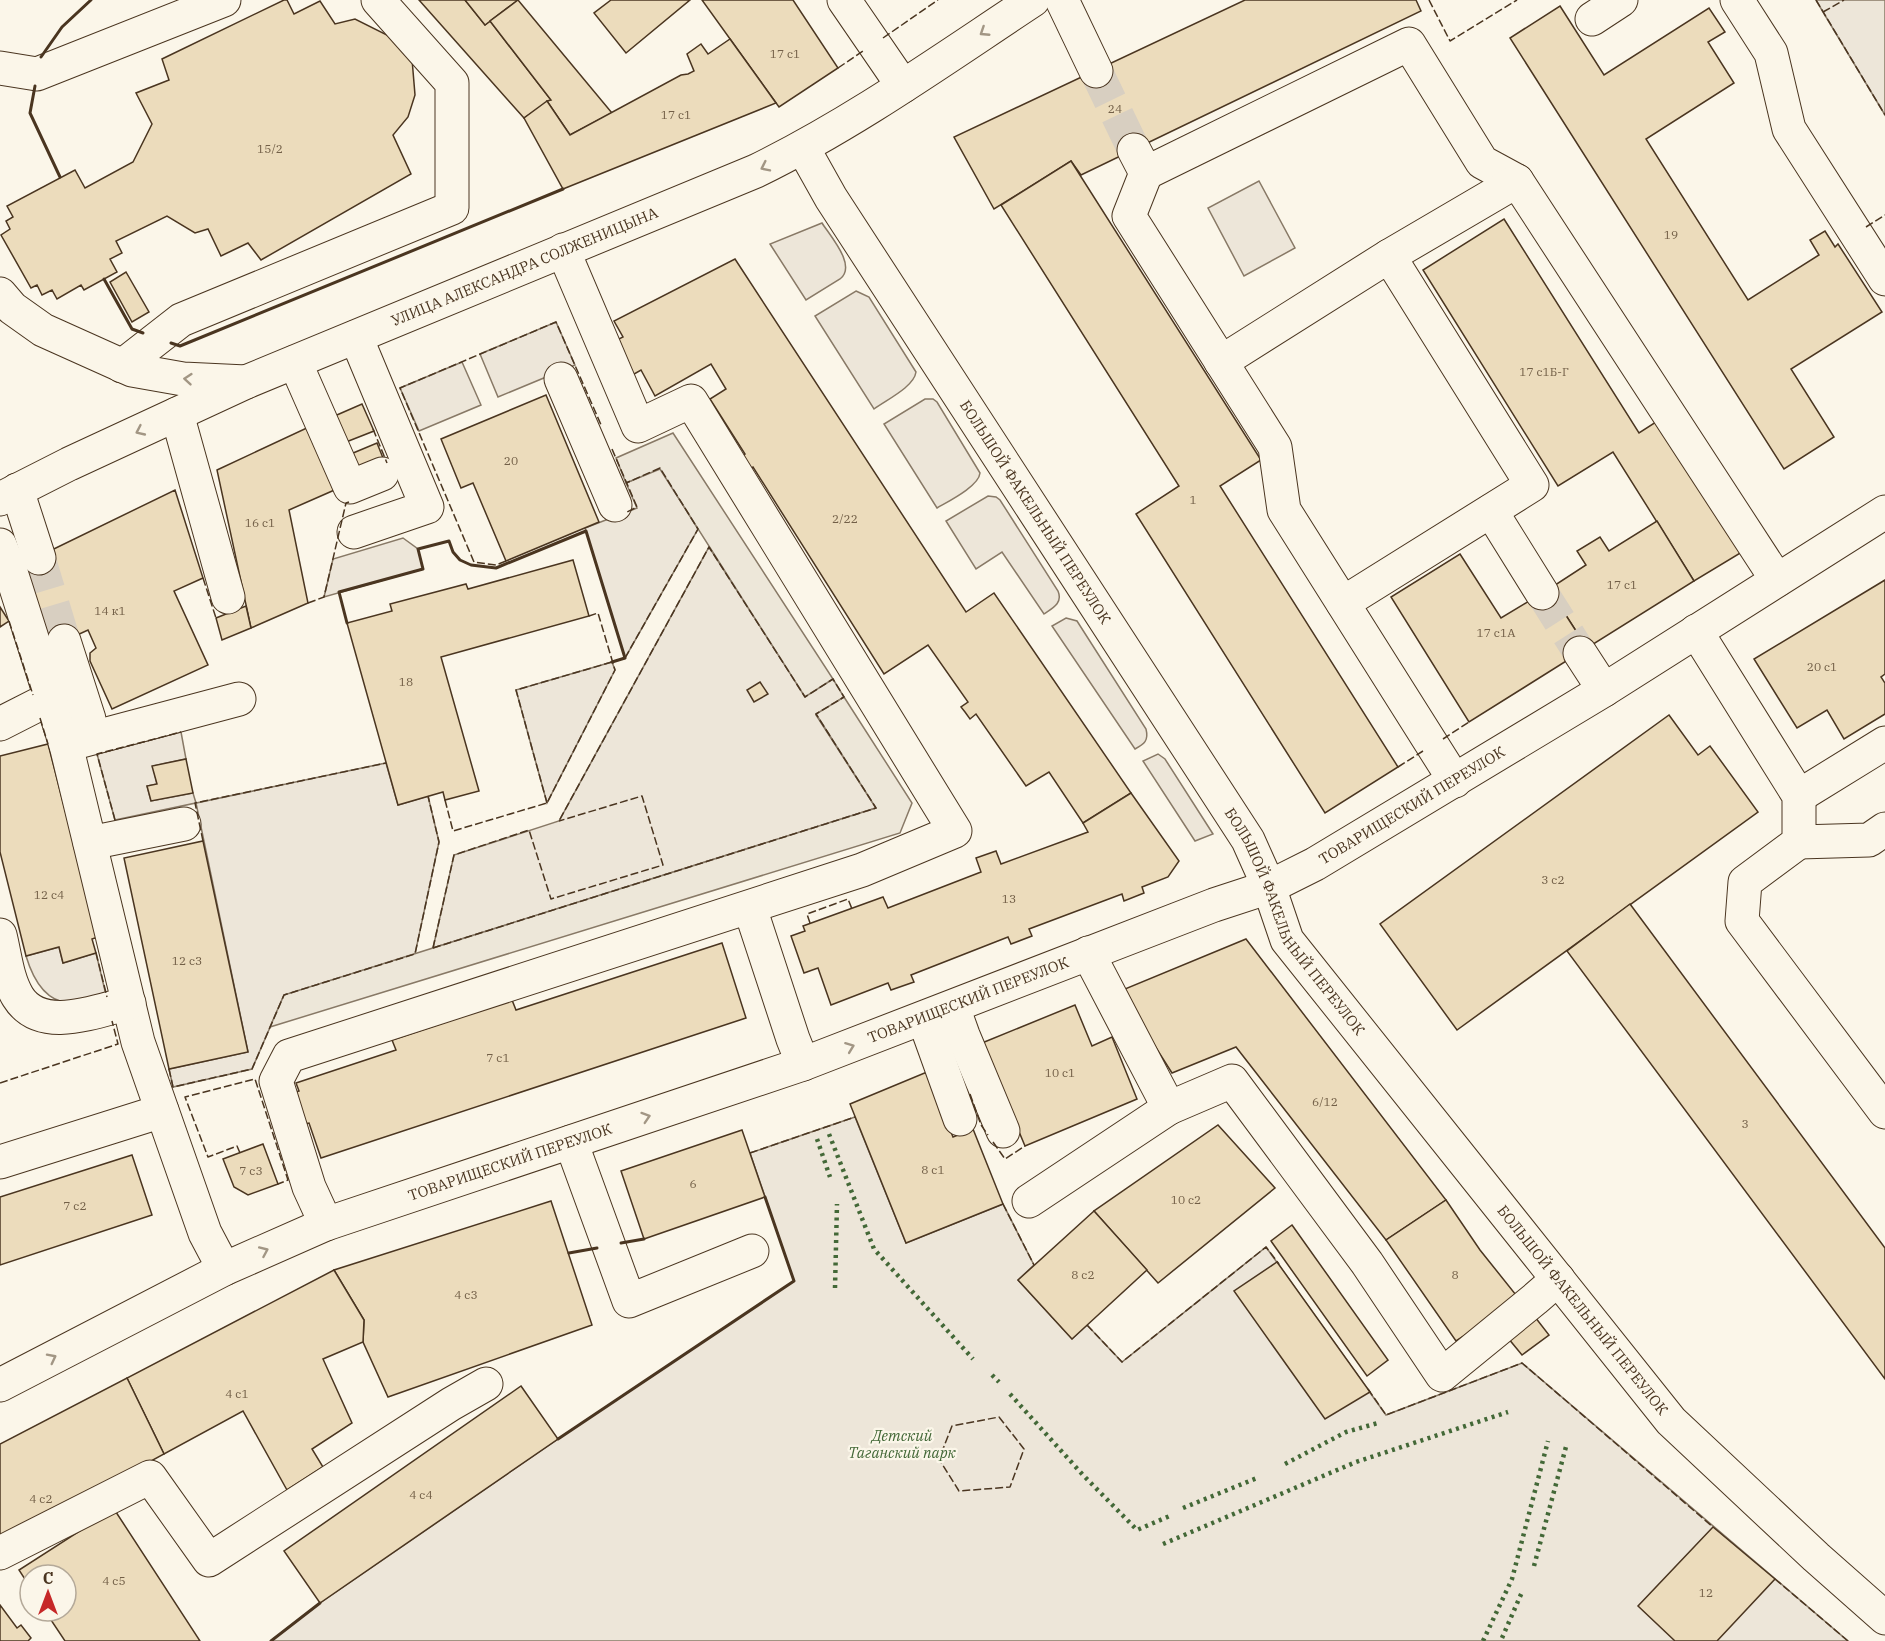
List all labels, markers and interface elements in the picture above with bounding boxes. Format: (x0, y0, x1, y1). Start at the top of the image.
one-way arrow (980, 25, 991, 36)
house number: 17 с1 (770, 46, 800, 61)
house number: 24 (1108, 101, 1122, 116)
house number: 17 с1 (661, 107, 691, 122)
house number: 15/2 (257, 141, 283, 156)
one-way arrow (760, 159, 771, 171)
street label: УЛИЦА АЛЕКСАНДРА СОЛЖЕНИЦЫНА (388, 202, 661, 330)
house number: 19 (1664, 227, 1678, 242)
house number: 17 с1Б-Г (1519, 364, 1569, 379)
one-way arrow (183, 373, 192, 386)
street label: БОЛЬШОЙ ФАКЕЛЬНЫЙ ПЕРЕУЛОК (956, 396, 1116, 628)
one-way arrow (136, 423, 147, 435)
house number: 20 (504, 453, 518, 468)
house number: 1 (1189, 492, 1197, 507)
house number: 2/22 (832, 511, 858, 526)
house number: 16 с1 (245, 515, 275, 530)
house number: 17 с1 (1607, 577, 1637, 592)
house number: 14 к1 (94, 603, 126, 618)
house number: 17 с1А (1477, 625, 1516, 640)
house number: 20 с1 (1807, 659, 1837, 674)
house number: 18 (399, 674, 413, 689)
street label: ТОВАРИЩЕСКИЙ ПЕРЕУЛОК (1315, 742, 1509, 869)
street label: БОЛЬШОЙ ФАКЕЛЬНЫЙ ПЕРЕУЛОК (1221, 804, 1370, 1039)
house number: 3 с2 (1541, 872, 1565, 887)
house number: 12 с4 (34, 887, 64, 902)
house number: 13 (1002, 891, 1016, 906)
street label: ТОВАРИЩЕСКИЙ ПЕРЕУЛОК (865, 952, 1072, 1047)
house number: 12 с3 (172, 953, 202, 968)
one-way arrow (844, 1042, 855, 1054)
house number: 7 с1 (486, 1050, 510, 1065)
house number: 10 с1 (1045, 1065, 1075, 1080)
house number: 6/12 (1312, 1094, 1338, 1109)
one-way arrow (640, 1112, 651, 1125)
house number: 3 (1741, 1116, 1749, 1131)
street label: ТОВАРИЩЕСКИЙ ПЕРЕУЛОК (406, 1119, 615, 1205)
house number: 8 с1 (921, 1162, 945, 1177)
house number: 7 с3 (239, 1163, 263, 1178)
house number: 6 (689, 1176, 697, 1191)
house number: 10 с2 (1171, 1192, 1201, 1207)
house number: 7 с2 (63, 1198, 87, 1213)
street label: БОЛЬШОЙ ФАКЕЛЬНЫЙ ПЕРЕУЛОК (1493, 1201, 1673, 1419)
one-way arrow (257, 1247, 268, 1259)
house number: 8 с2 (1071, 1267, 1095, 1282)
house number: 8 (1451, 1267, 1459, 1282)
house number: 4 с3 (454, 1287, 478, 1302)
one-way arrow (46, 1354, 56, 1365)
house number: 4 с1 (225, 1386, 249, 1401)
park label: Детский Таганский парк (848, 1426, 957, 1462)
house number: 4 с4 (409, 1487, 433, 1502)
house number: 4 с2 (29, 1491, 53, 1506)
north arrow (18, 1563, 78, 1623)
text: С (43, 1568, 53, 1588)
house number: 4 с5 (102, 1573, 126, 1588)
house number: 12 (1699, 1585, 1713, 1600)

